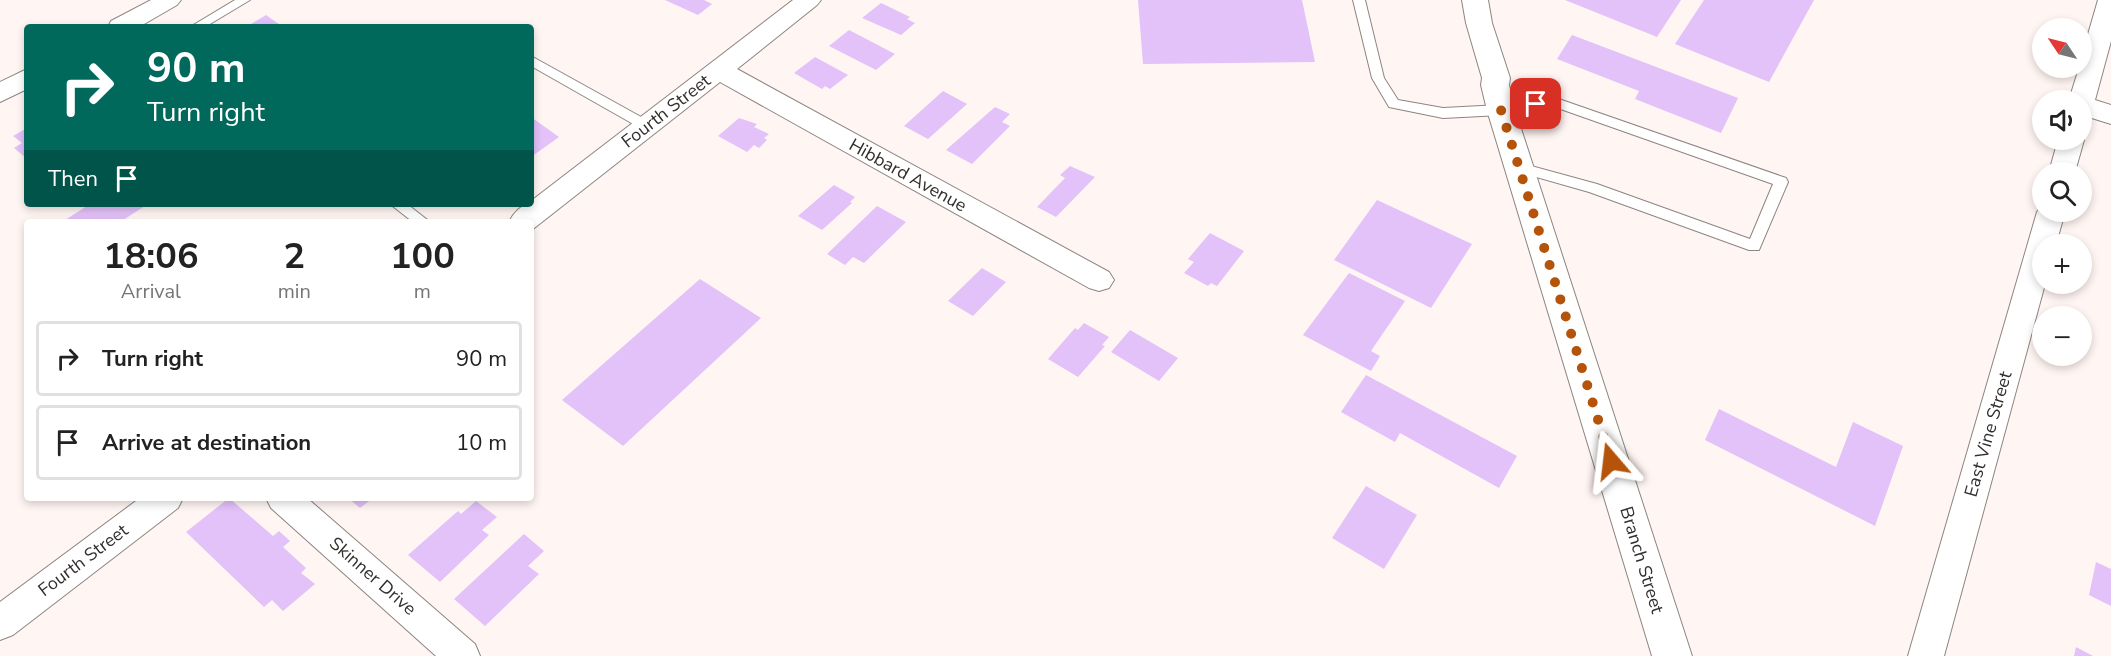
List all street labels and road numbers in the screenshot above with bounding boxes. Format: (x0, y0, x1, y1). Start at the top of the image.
street label: Fourth Street (617, 68, 716, 153)
street label: Hibbard Avenue (845, 133, 971, 217)
street label: East Vine Street (1959, 368, 2018, 500)
street label: Branch Street (1614, 504, 1670, 617)
street label: Fourth Street (33, 518, 133, 602)
street label: Skinner Drive (324, 532, 422, 620)

